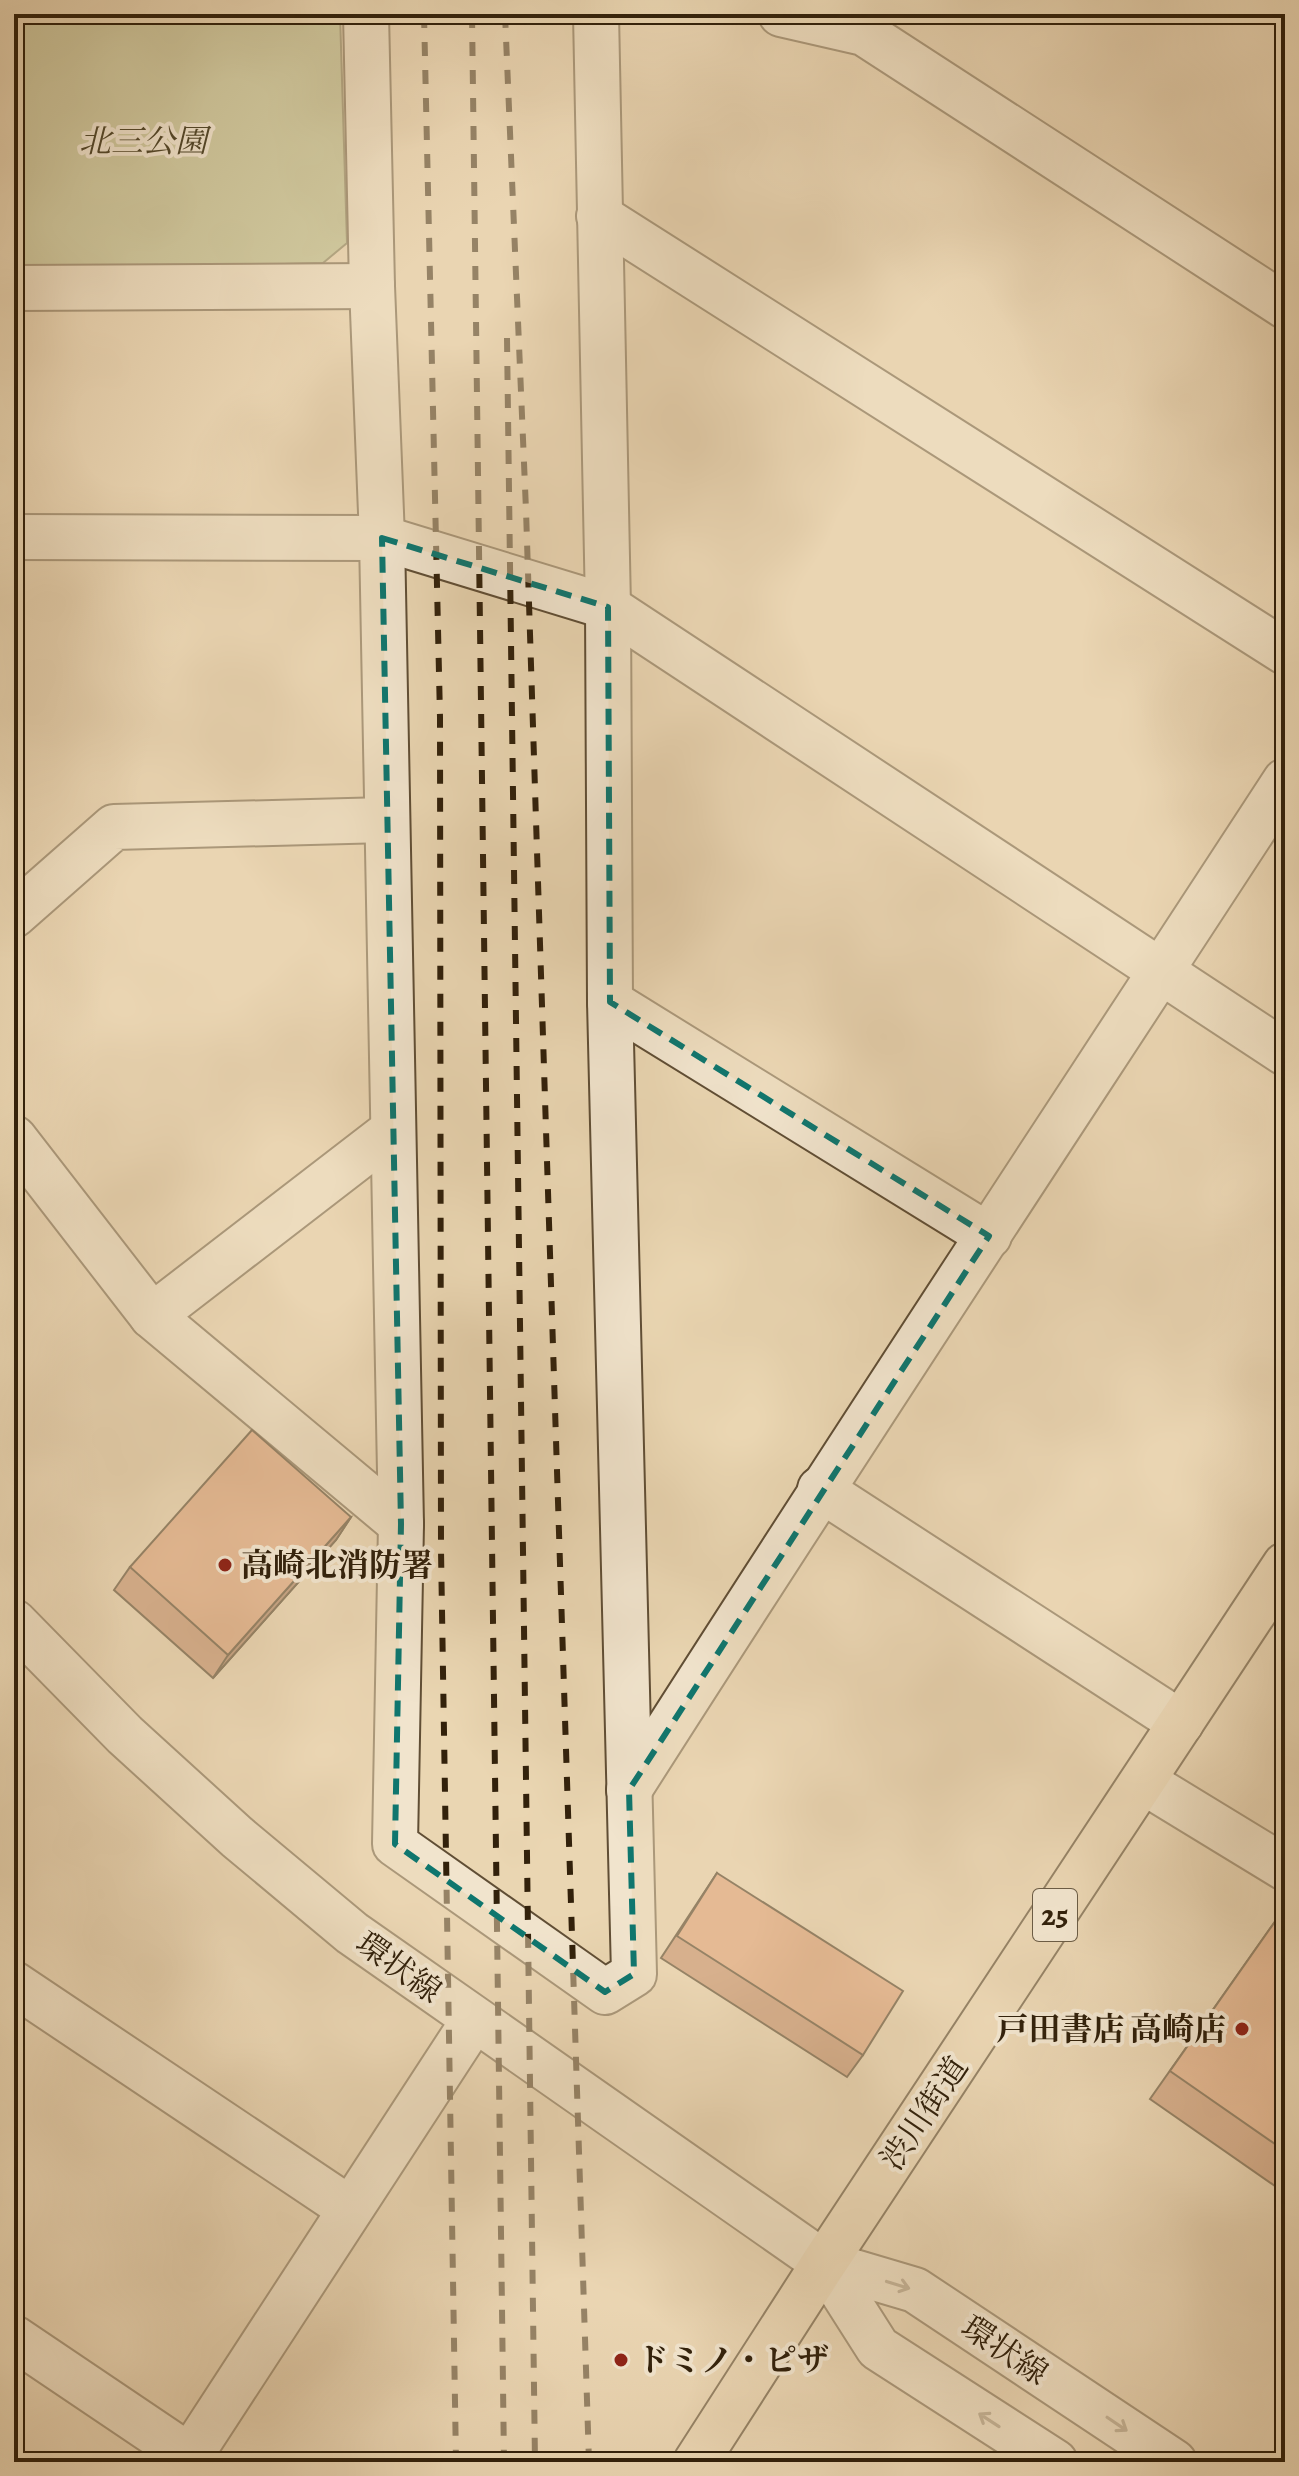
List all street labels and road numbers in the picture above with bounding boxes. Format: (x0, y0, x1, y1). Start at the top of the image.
road number: 25 (1033, 1889, 1077, 1941)
street label: 環状線 (347, 1921, 451, 2013)
street label: 渋川街道 (870, 2048, 978, 2178)
street label: 環状線 (953, 2305, 1057, 2395)

